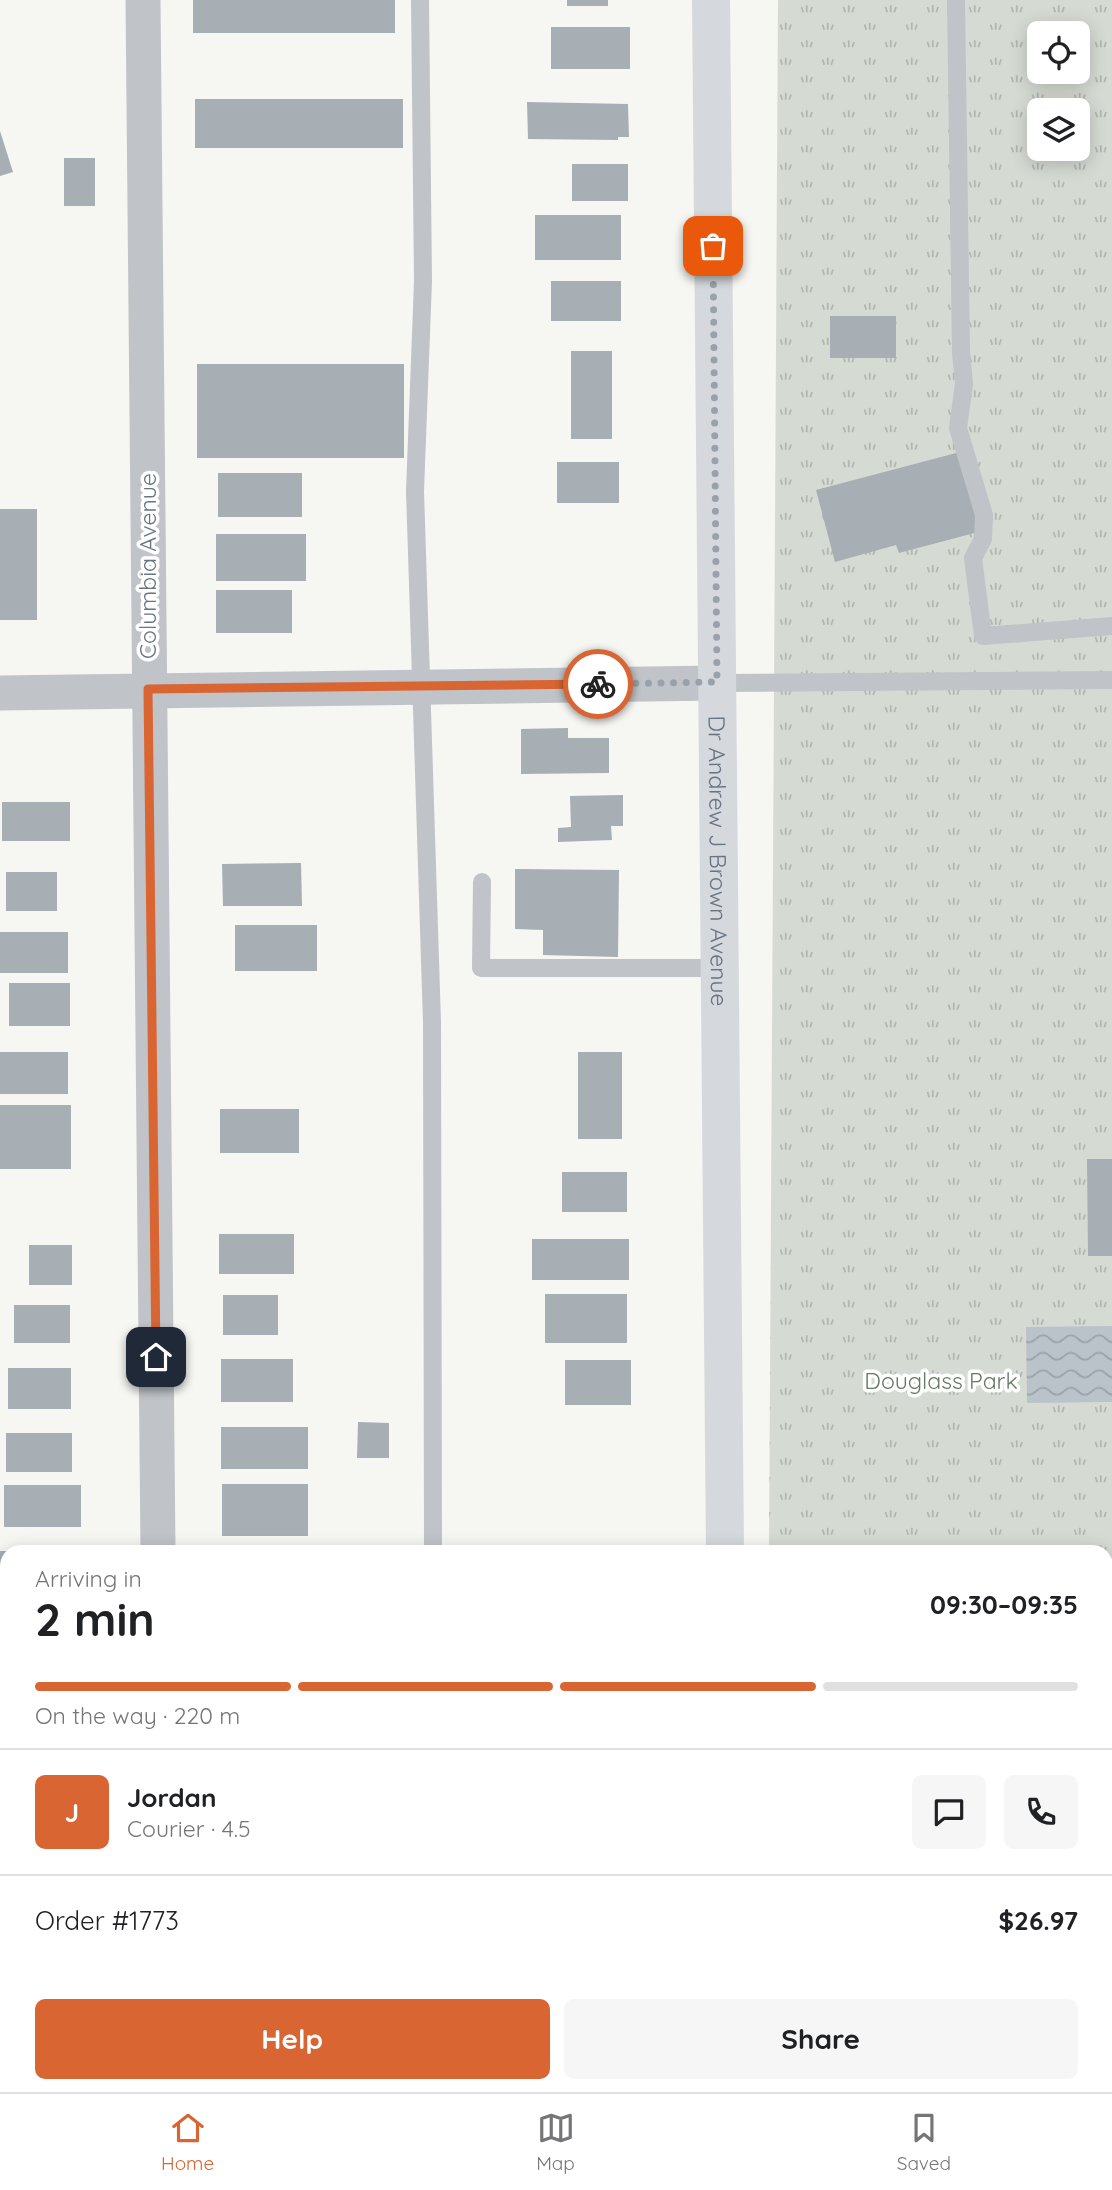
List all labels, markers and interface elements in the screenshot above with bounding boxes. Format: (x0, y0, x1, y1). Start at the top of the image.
map controls (1027, 21, 1090, 161)
button: locate (1027, 21, 1090, 84)
button: layers (1027, 98, 1090, 161)
pin (683, 216, 743, 276)
icon: bag (694, 227, 732, 265)
street label: Columbia Avenue (133, 473, 162, 659)
courier (563, 649, 633, 719)
icon: bike (579, 665, 617, 703)
street label: Dr Andrew J Brown Avenue (703, 715, 735, 1007)
pin (126, 1327, 186, 1387)
icon: home (137, 1338, 175, 1376)
park label: Douglass Park (864, 1366, 1018, 1395)
text: Arriving in (35, 1564, 142, 1593)
text: 09:30–09:35 (930, 1588, 1078, 1621)
text: 2 min (35, 1590, 155, 1648)
text: On the way · 220 m (35, 1701, 240, 1730)
button: chat (912, 1775, 986, 1849)
button: phone (1004, 1775, 1078, 1849)
text: Jordan (127, 1781, 216, 1814)
text: J (65, 1796, 79, 1829)
text: Courier · 4.5 (127, 1814, 251, 1843)
text: Order #1773 (35, 1904, 179, 1937)
text: $26.97 (999, 1904, 1078, 1937)
button: Help (35, 1999, 550, 2079)
button: Share (564, 1999, 1078, 2079)
tab: Home (161, 2109, 214, 2175)
tab: Map (536, 2109, 575, 2175)
tab: Saved (897, 2109, 951, 2175)

